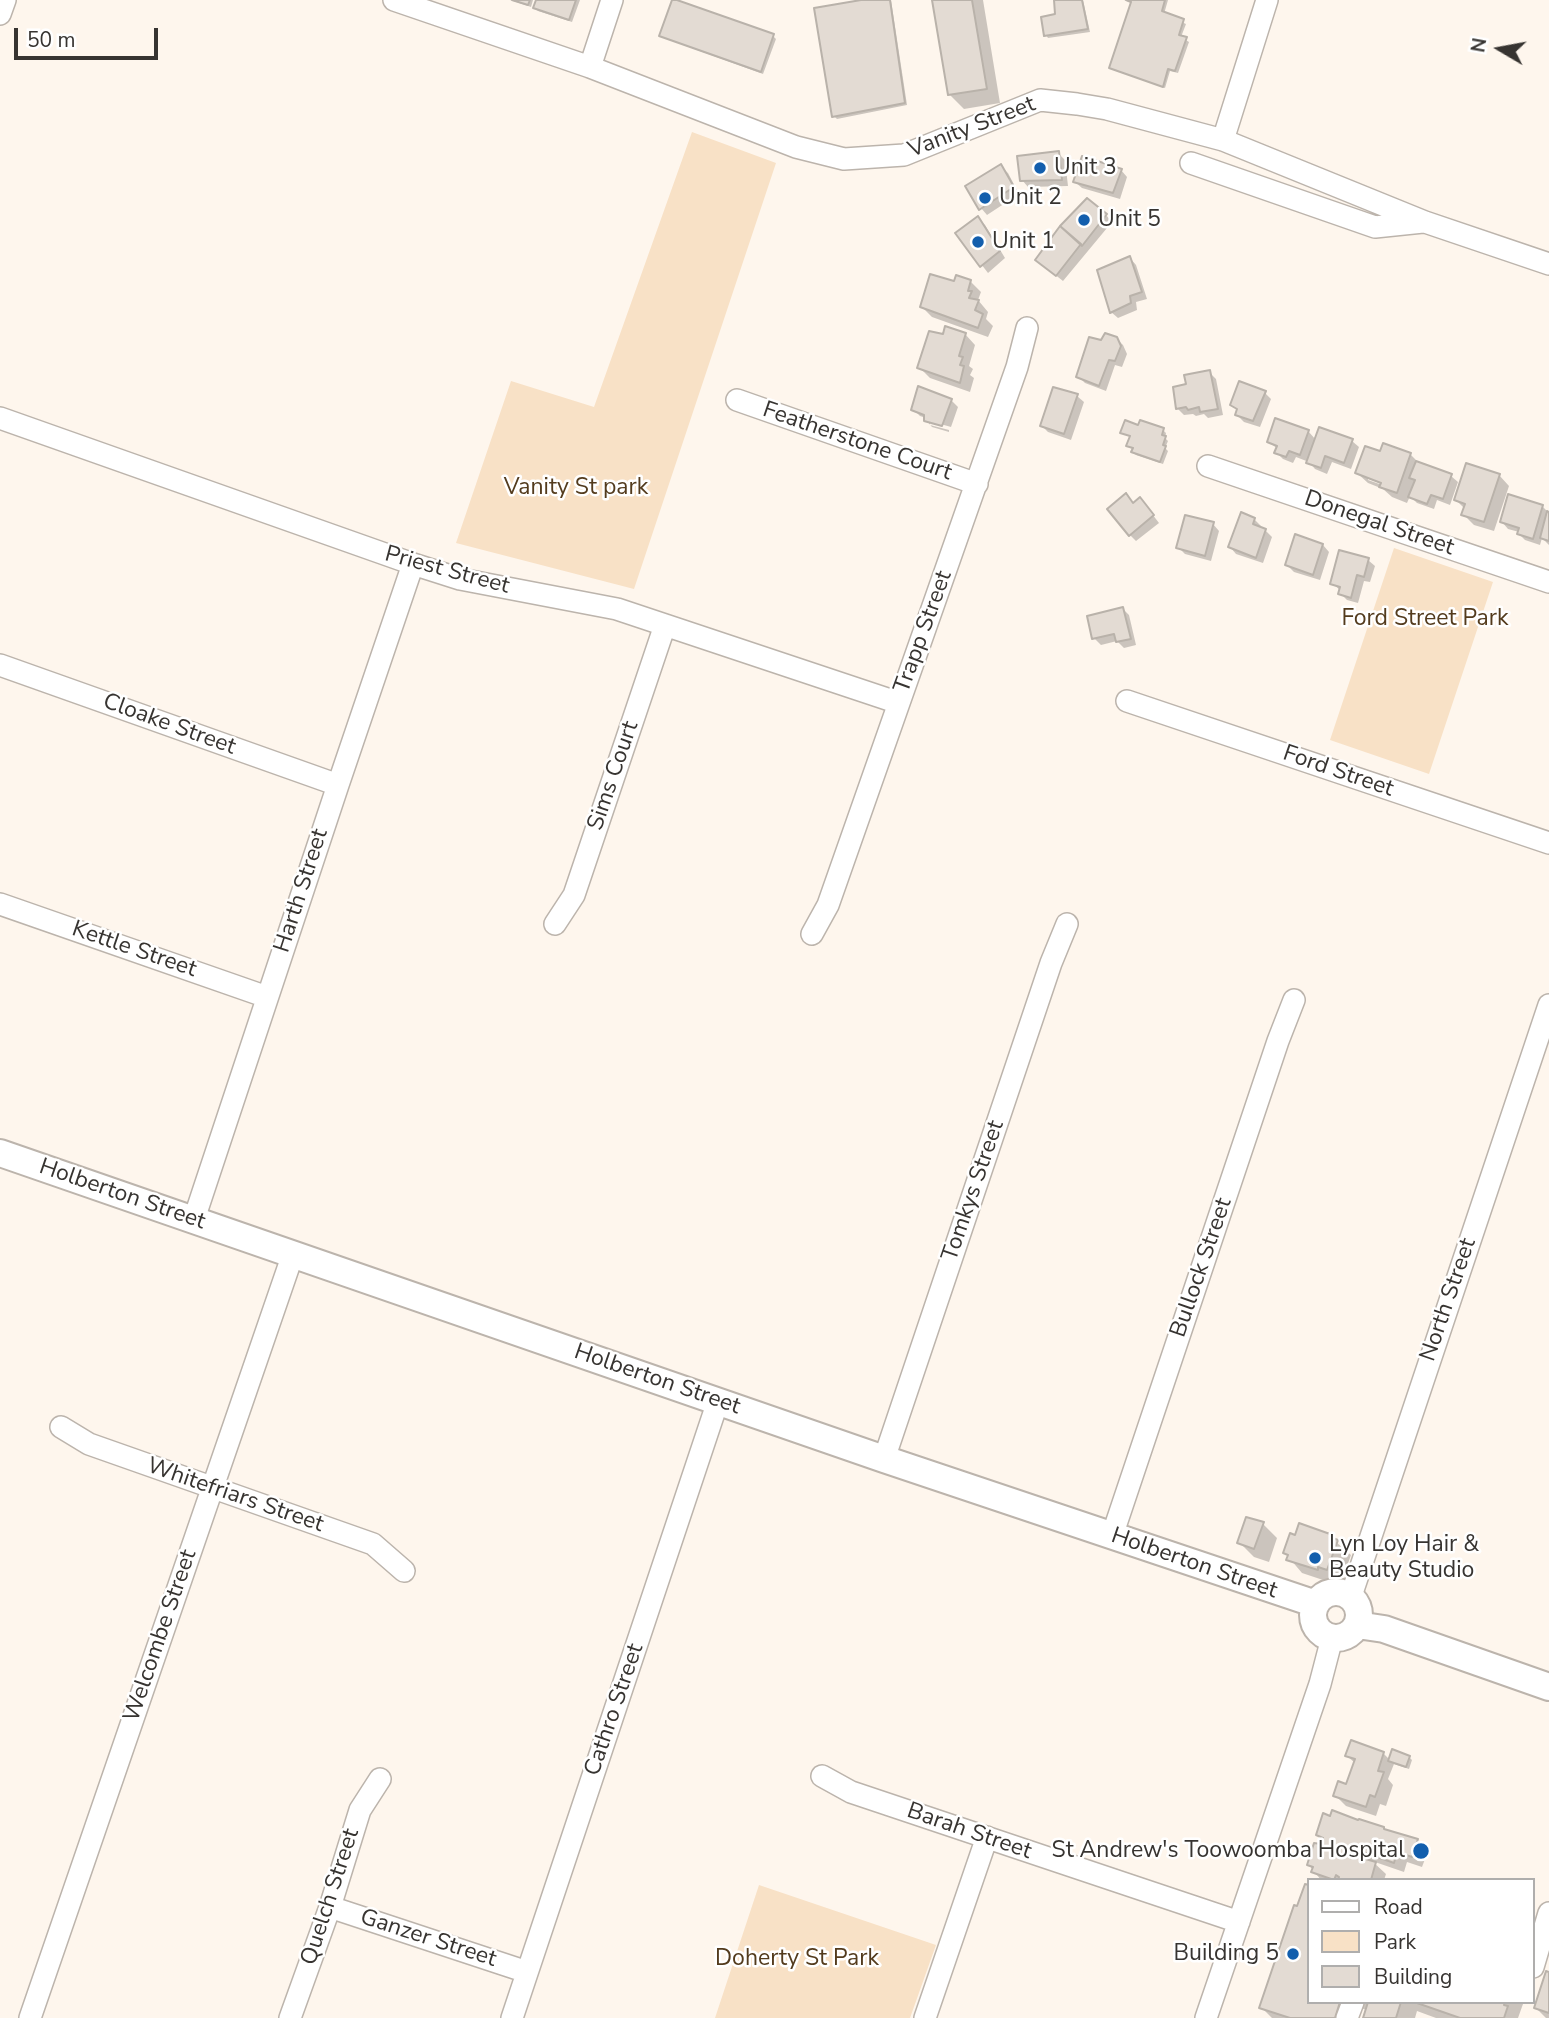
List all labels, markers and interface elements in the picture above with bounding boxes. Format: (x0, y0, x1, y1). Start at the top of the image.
scale bar (18, 14, 161, 58)
north arrow (1465, 14, 1535, 84)
text: 50 m (27, 26, 76, 54)
text: N (1465, 36, 1493, 55)
street label: Vanity Street (905, 91, 1039, 165)
place label: Unit 3 (1054, 154, 1117, 182)
marker: Unit 3 (1032, 160, 1048, 176)
place label: Unit 2 (999, 184, 1062, 212)
marker: Unit 2 (977, 190, 993, 206)
place label: Unit 5 (1098, 206, 1161, 234)
marker: Unit 5 (1076, 212, 1092, 228)
place label: Unit 1 (992, 228, 1055, 256)
marker: Unit 1 (970, 234, 986, 250)
street label: Featherstone Court (759, 397, 955, 487)
park label: Vanity St park (504, 474, 648, 502)
street label: Donegal Street (1301, 486, 1457, 562)
street label: Priest Street (382, 541, 512, 601)
street label: Trapp Street (889, 567, 959, 697)
park label: Ford Street Park (1342, 605, 1508, 633)
street label: Cloake Street (99, 688, 239, 762)
street label: Sims Court (582, 718, 646, 834)
street label: Ford Street (1279, 740, 1397, 804)
street label: Harth Street (269, 826, 335, 956)
street label: Kettle Street (68, 916, 200, 984)
street label: Tomkys Street (937, 1117, 1011, 1265)
street label: Holberton Street (35, 1154, 209, 1236)
street label: Bullock Street (1165, 1195, 1239, 1341)
street label: North Street (1415, 1235, 1483, 1365)
street label: Holberton Street (570, 1339, 744, 1421)
street label: Whitefriars Street (143, 1453, 327, 1539)
street label: Holberton Street (1107, 1523, 1281, 1605)
place label: Lyn Loy Hair & Beauty Studio (1329, 1531, 1479, 1585)
street label: Welcombe Street (119, 1546, 203, 1726)
marker: Lyn Loy Hair & Beauty Studio (1307, 1550, 1323, 1566)
street label: Cathro Street (579, 1640, 651, 1780)
street label: Barah Street (903, 1798, 1035, 1866)
street label: Quelch Street (296, 1825, 366, 1969)
place label: St Andrew's Toowoomba Hospital (1052, 1837, 1405, 1865)
marker: St Andrew's Toowoomba Hospital (1411, 1841, 1431, 1861)
legend (1308, 1878, 1535, 2004)
text: Road (1374, 1893, 1423, 1921)
street label: Ganzer Street (356, 1904, 500, 1974)
text: Park (1374, 1928, 1416, 1956)
place label: Building 5 (1174, 1940, 1279, 1968)
park label: Doherty St Park (715, 1945, 879, 1973)
marker: Building 5 (1285, 1946, 1301, 1962)
text: Building (1374, 1963, 1452, 1991)

